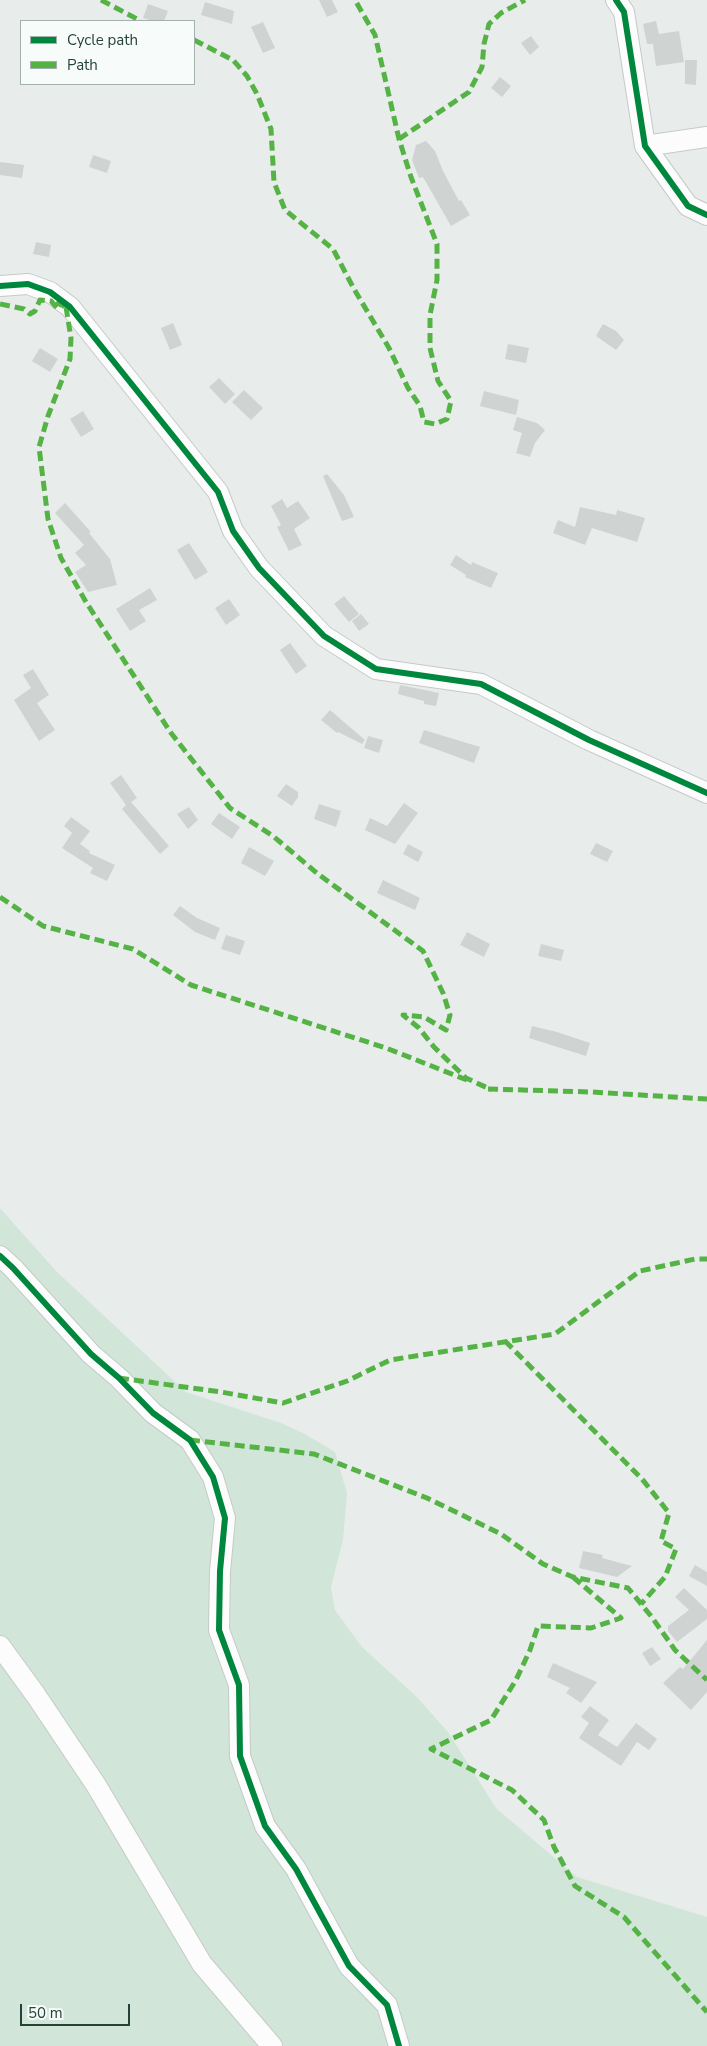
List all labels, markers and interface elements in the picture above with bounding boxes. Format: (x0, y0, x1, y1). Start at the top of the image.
legend (20, 20, 195, 85)
text: Cycle path (67, 30, 138, 50)
text: Path (67, 55, 98, 75)
scale bar (22, 1994, 132, 2026)
text: 50 m (28, 2003, 63, 2023)

